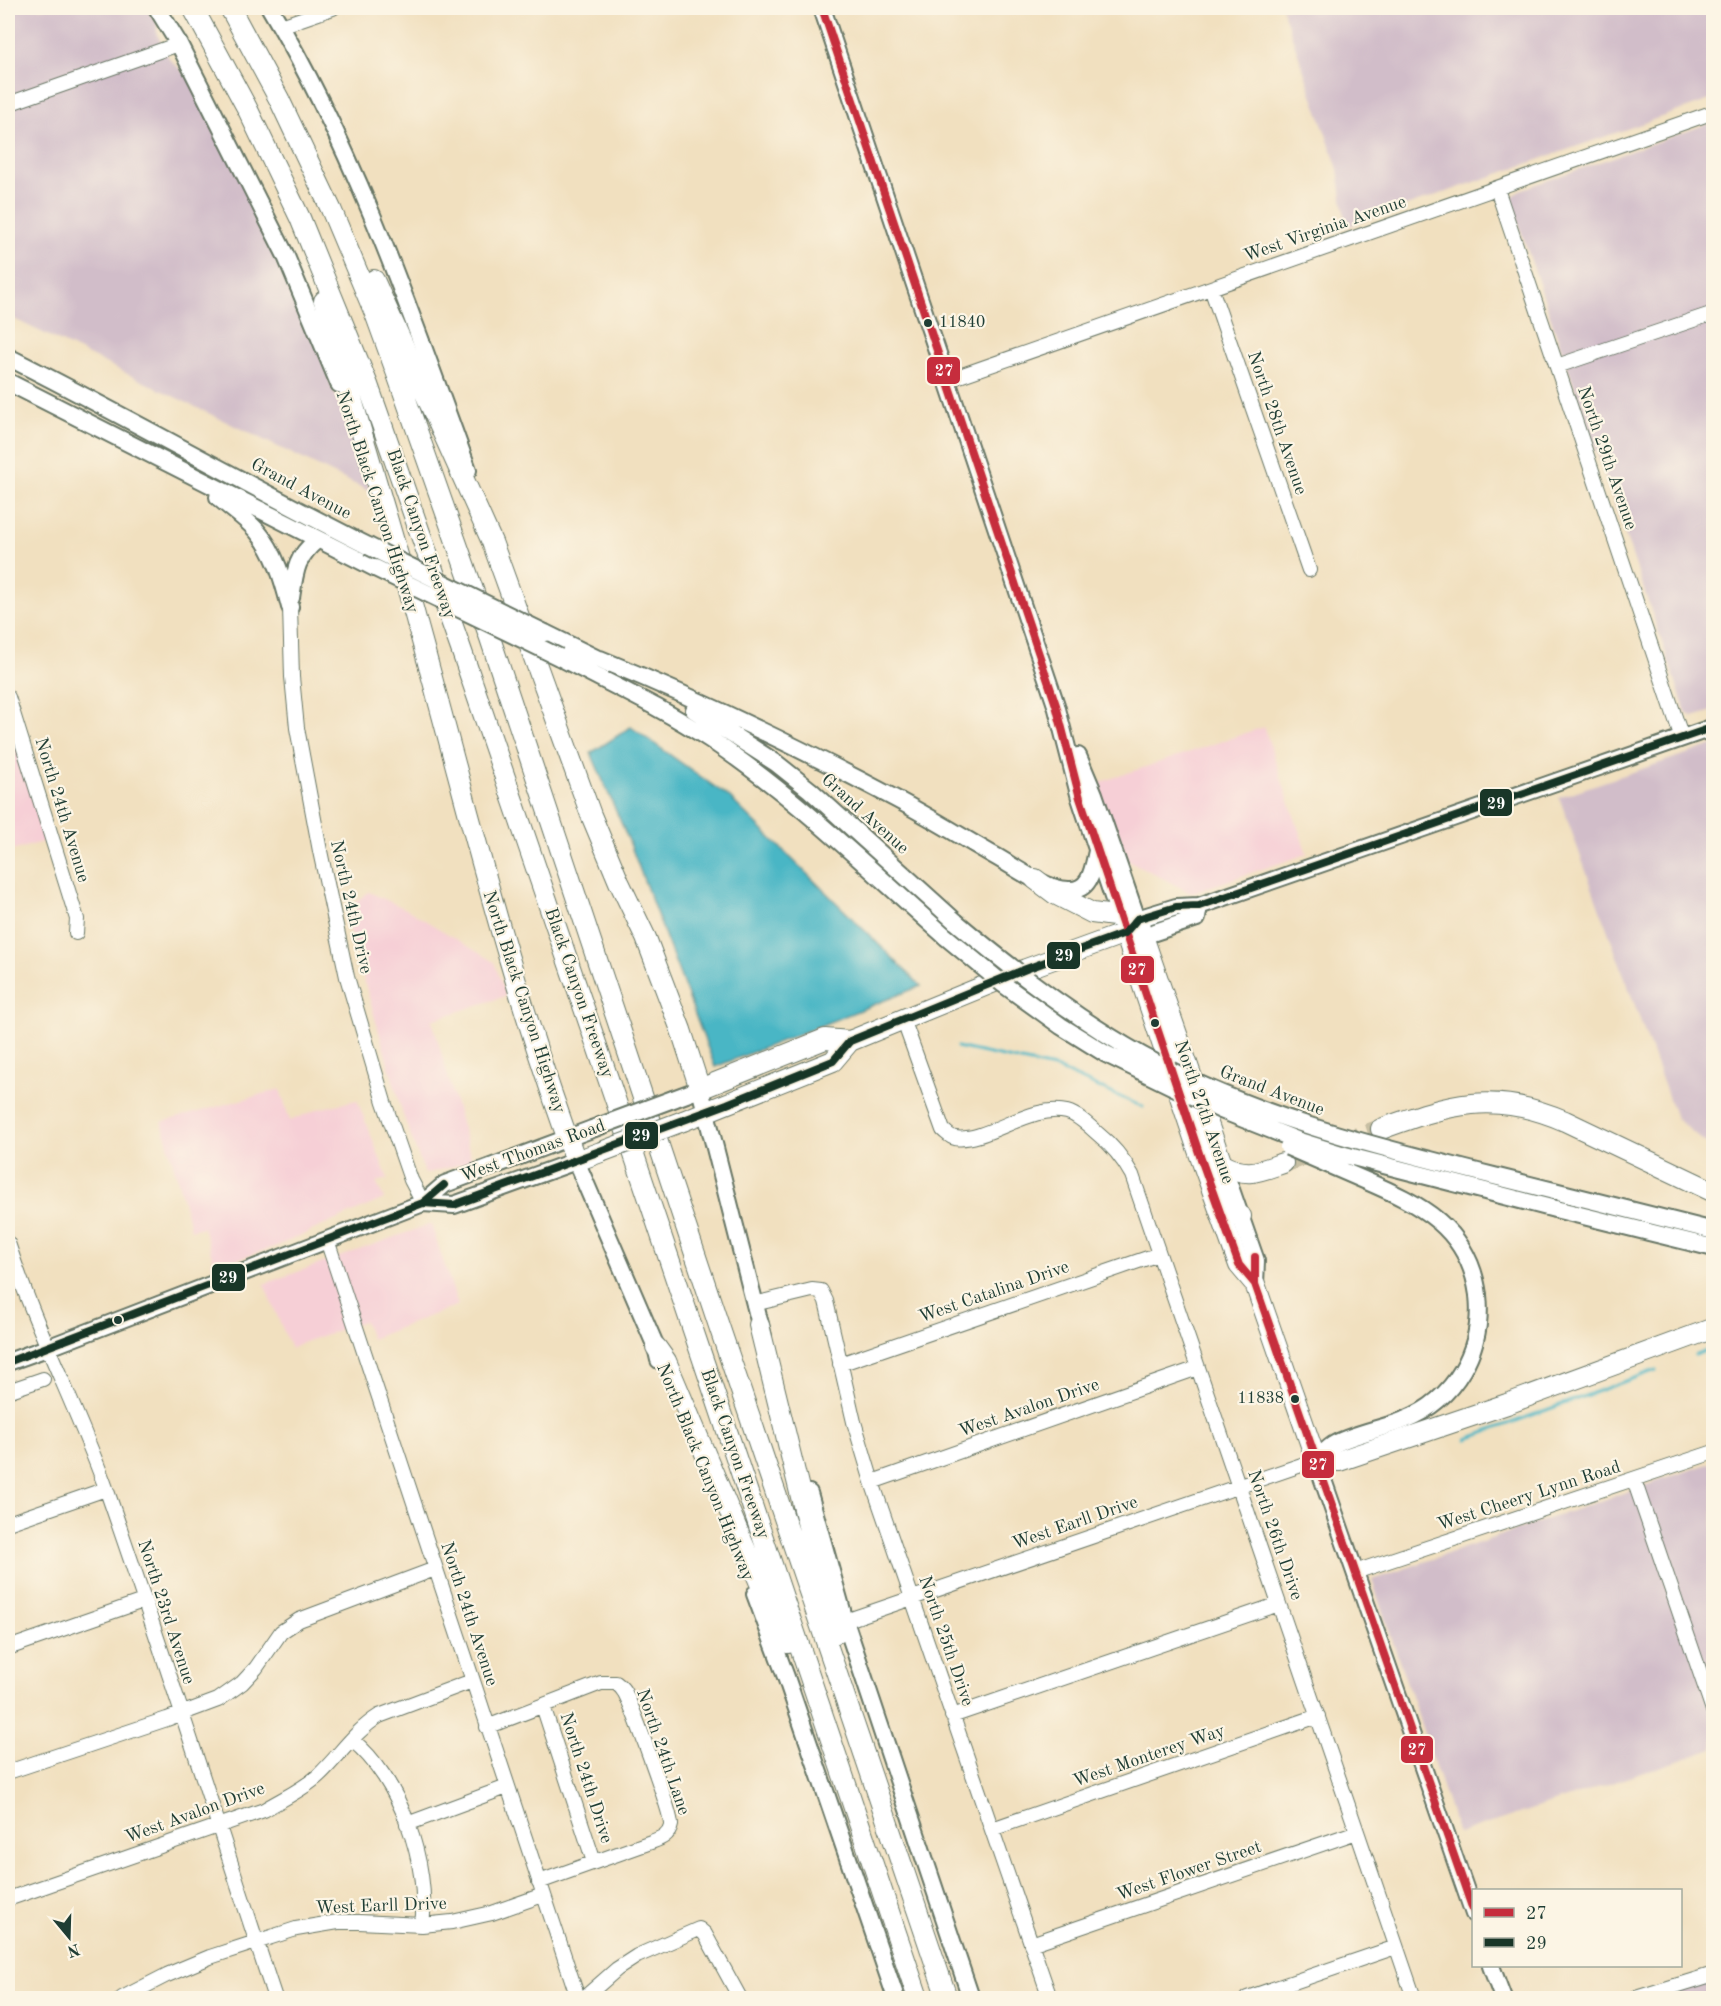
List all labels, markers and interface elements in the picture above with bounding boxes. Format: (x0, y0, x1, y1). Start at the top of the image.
street label: West Virginia Avenue (1241, 193, 1409, 265)
place label: 11840 (939, 315, 985, 331)
marker: 11840 (922, 317, 934, 329)
street label: North 28th Avenue (1244, 349, 1310, 497)
line badge: 27 (926, 356, 961, 385)
text: 27 (935, 364, 953, 380)
street label: North 29th Avenue (1574, 384, 1640, 532)
street label: North Black Canyon Highway (332, 388, 422, 616)
street label: Black Canyon Freeway (383, 446, 459, 622)
street label: Grand Avenue (248, 455, 354, 523)
street label: North 24th Avenue (31, 735, 93, 885)
street label: Grand Avenue (818, 770, 912, 858)
line badge: 29 (1479, 788, 1513, 817)
text: 29 (1487, 797, 1505, 813)
street label: North 24th Drive (327, 838, 375, 976)
street label: North Black Canyon Highway (479, 888, 569, 1116)
street label: Black Canyon Freeway (541, 905, 617, 1081)
line badge: 29 (1046, 941, 1081, 970)
text: 29 (1055, 949, 1073, 965)
line badge: 27 (1120, 955, 1155, 984)
text: 27 (1128, 963, 1146, 979)
unlabelled marker (1149, 1017, 1161, 1029)
street label: North 27th Avenue (1171, 1038, 1237, 1186)
street label: Grand Avenue (1217, 1063, 1327, 1119)
street label: West Thomas Road (458, 1116, 608, 1186)
line badge: 29 (624, 1121, 659, 1150)
text: 29 (632, 1129, 650, 1145)
street label: West Catalina Drive (917, 1258, 1071, 1326)
line badge: 29 (211, 1263, 246, 1292)
text: 29 (219, 1271, 237, 1287)
unlabelled marker (112, 1314, 124, 1326)
street label: North Black Canyon Highway (653, 1361, 757, 1584)
street label: Black Canyon Freeway (697, 1366, 773, 1542)
street label: West Avalon Drive (956, 1376, 1102, 1440)
place label: 11838 (1238, 1391, 1284, 1407)
marker: 11838 (1289, 1393, 1301, 1405)
line badge: 27 (1301, 1450, 1335, 1479)
text: 27 (1309, 1458, 1327, 1474)
street label: West Cheery Lynn Road (1435, 1458, 1623, 1534)
street label: North 26th Drive (1244, 1468, 1306, 1602)
street label: West Earll Drive (1010, 1493, 1140, 1553)
street label: North 23rd Avenue (134, 1537, 198, 1687)
street label: North 24th Avenue (437, 1540, 501, 1688)
street label: North 25th Drive (915, 1574, 977, 1708)
street label: North 24th Lane (633, 1687, 693, 1817)
street label: North 24th Drive (556, 1710, 616, 1846)
street label: West Monterey Way (1071, 1721, 1228, 1790)
line badge: 27 (1400, 1735, 1434, 1764)
text: 27 (1408, 1743, 1426, 1759)
street label: West Avalon Drive (123, 1779, 267, 1847)
street label: West Flower Street (1114, 1838, 1264, 1904)
legend (1472, 1889, 1682, 1967)
street label: West Earll Drive (315, 1895, 447, 1917)
text: 27 (1526, 1905, 1547, 1923)
north arrow (39, 1907, 99, 1967)
text: 29 (1526, 1935, 1547, 1953)
text: N (64, 1940, 82, 1959)

